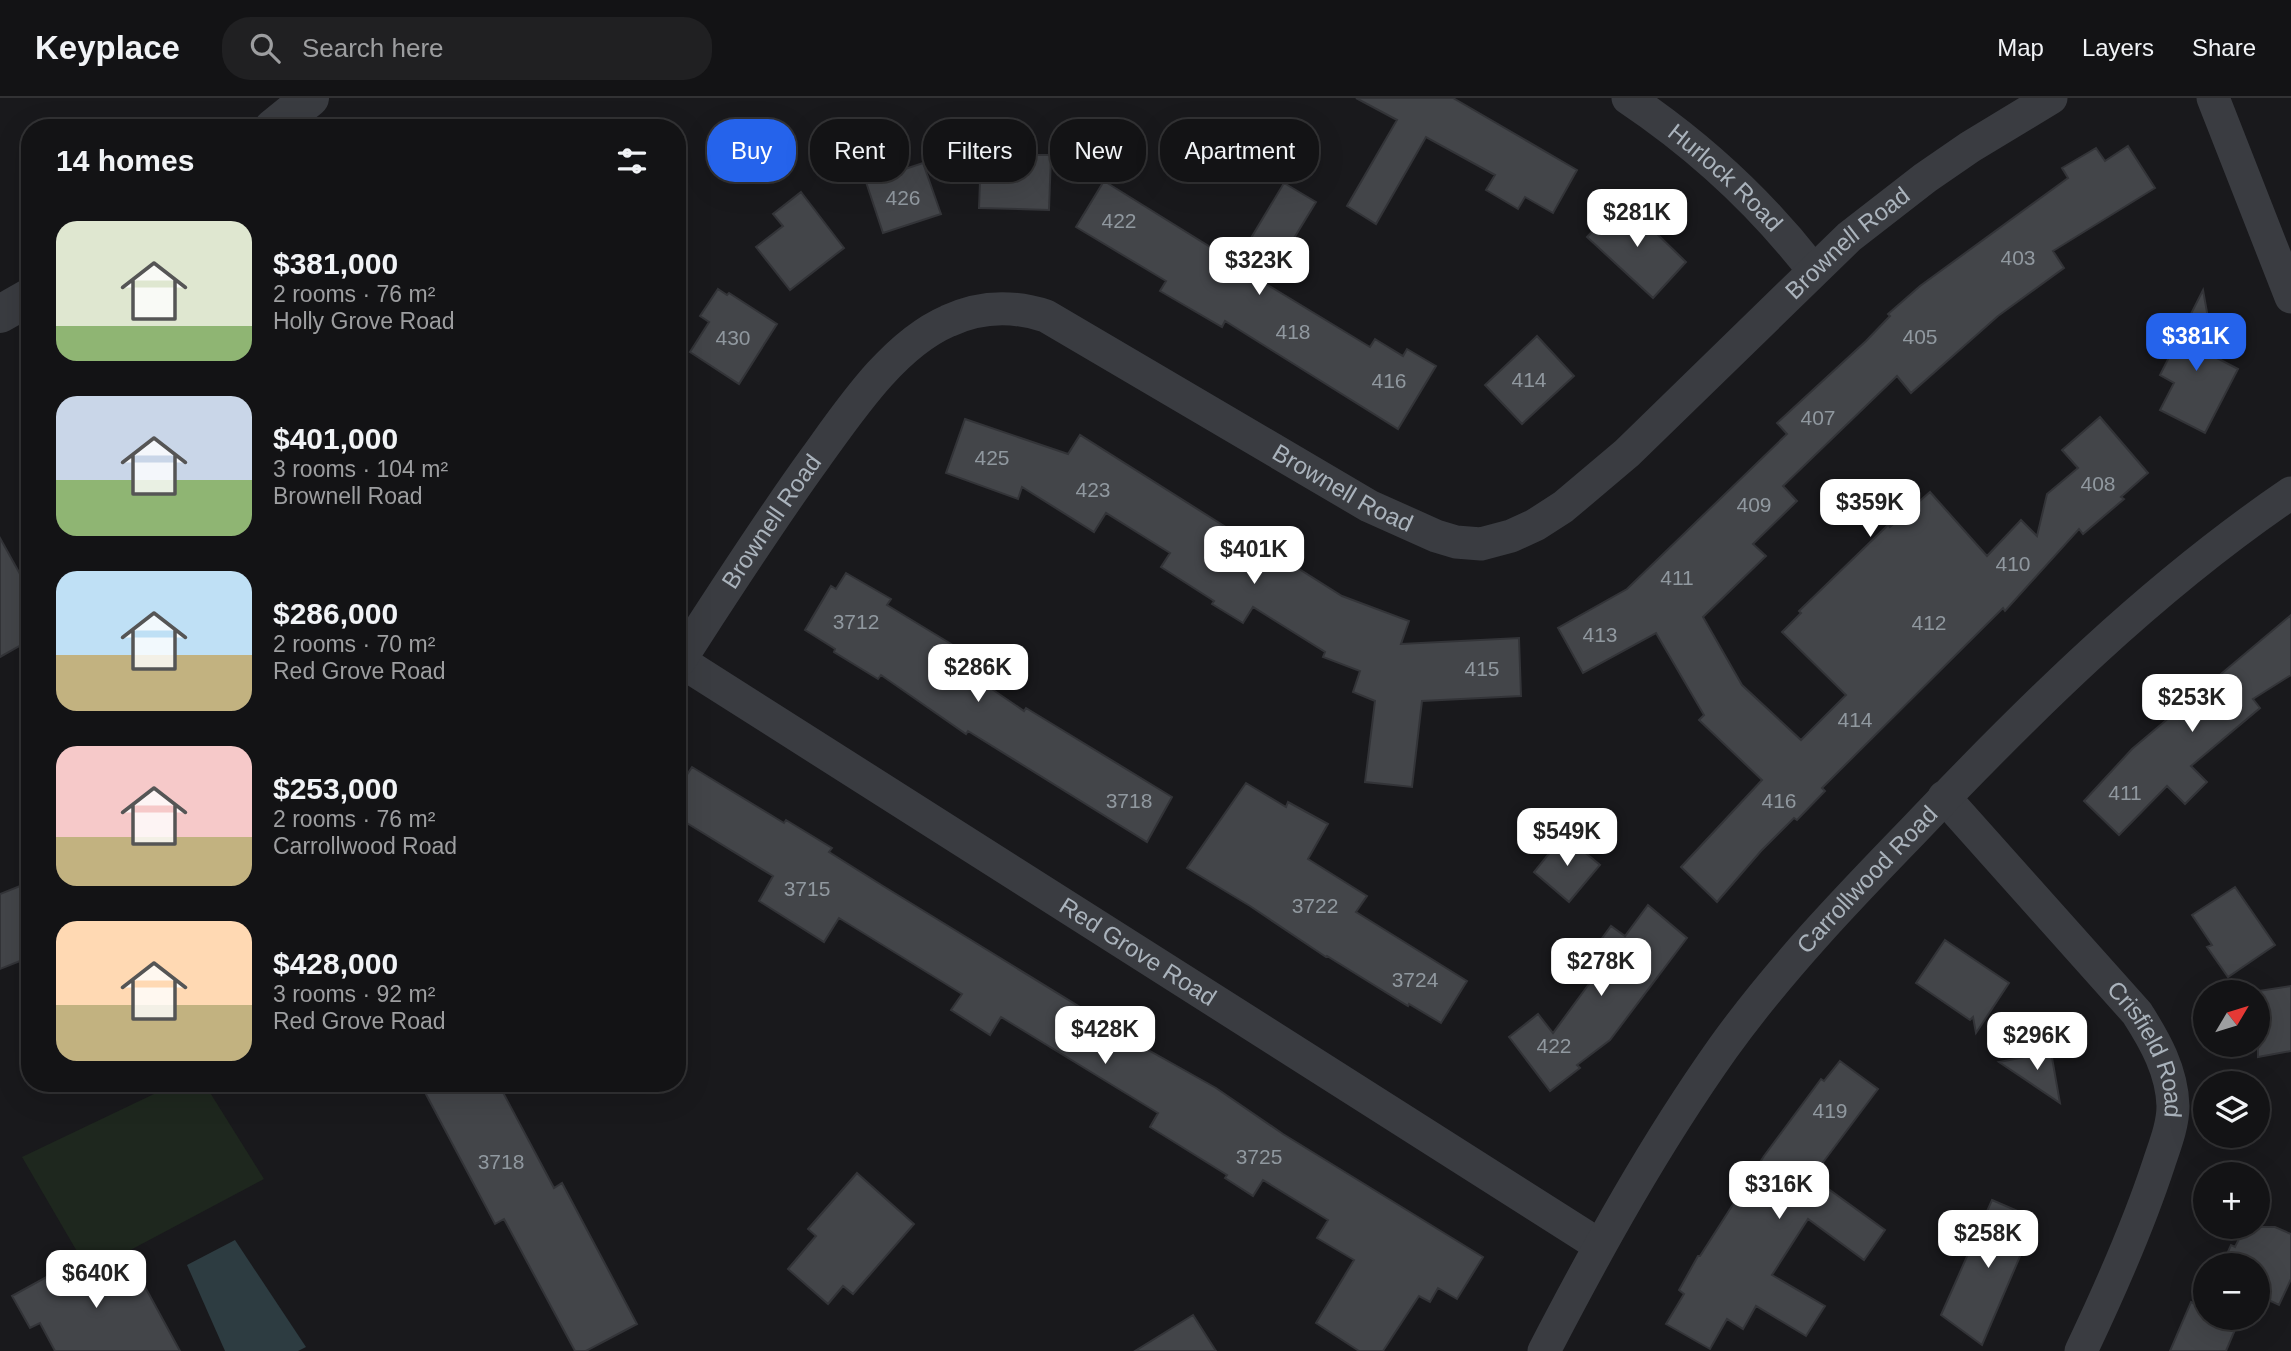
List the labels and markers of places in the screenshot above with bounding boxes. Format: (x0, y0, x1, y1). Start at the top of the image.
pin: $281K (1588, 190, 1686, 249)
pin: $323K (1210, 238, 1308, 297)
pin: $381K (2147, 314, 2245, 373)
pin: $359K (1821, 480, 1919, 539)
pin: $401K (1205, 526, 1303, 586)
pin: $286K (929, 644, 1027, 704)
pin: $253K (2143, 674, 2241, 734)
pin: $549K (1518, 808, 1616, 868)
pin: $278K (1552, 939, 1650, 998)
pin: $428K (1056, 1006, 1154, 1066)
pin: $296K (1988, 1012, 2086, 1072)
pin: $316K (1730, 1162, 1828, 1221)
pin: $258K (1939, 1210, 2037, 1270)
pin: $640K (47, 1250, 145, 1310)

